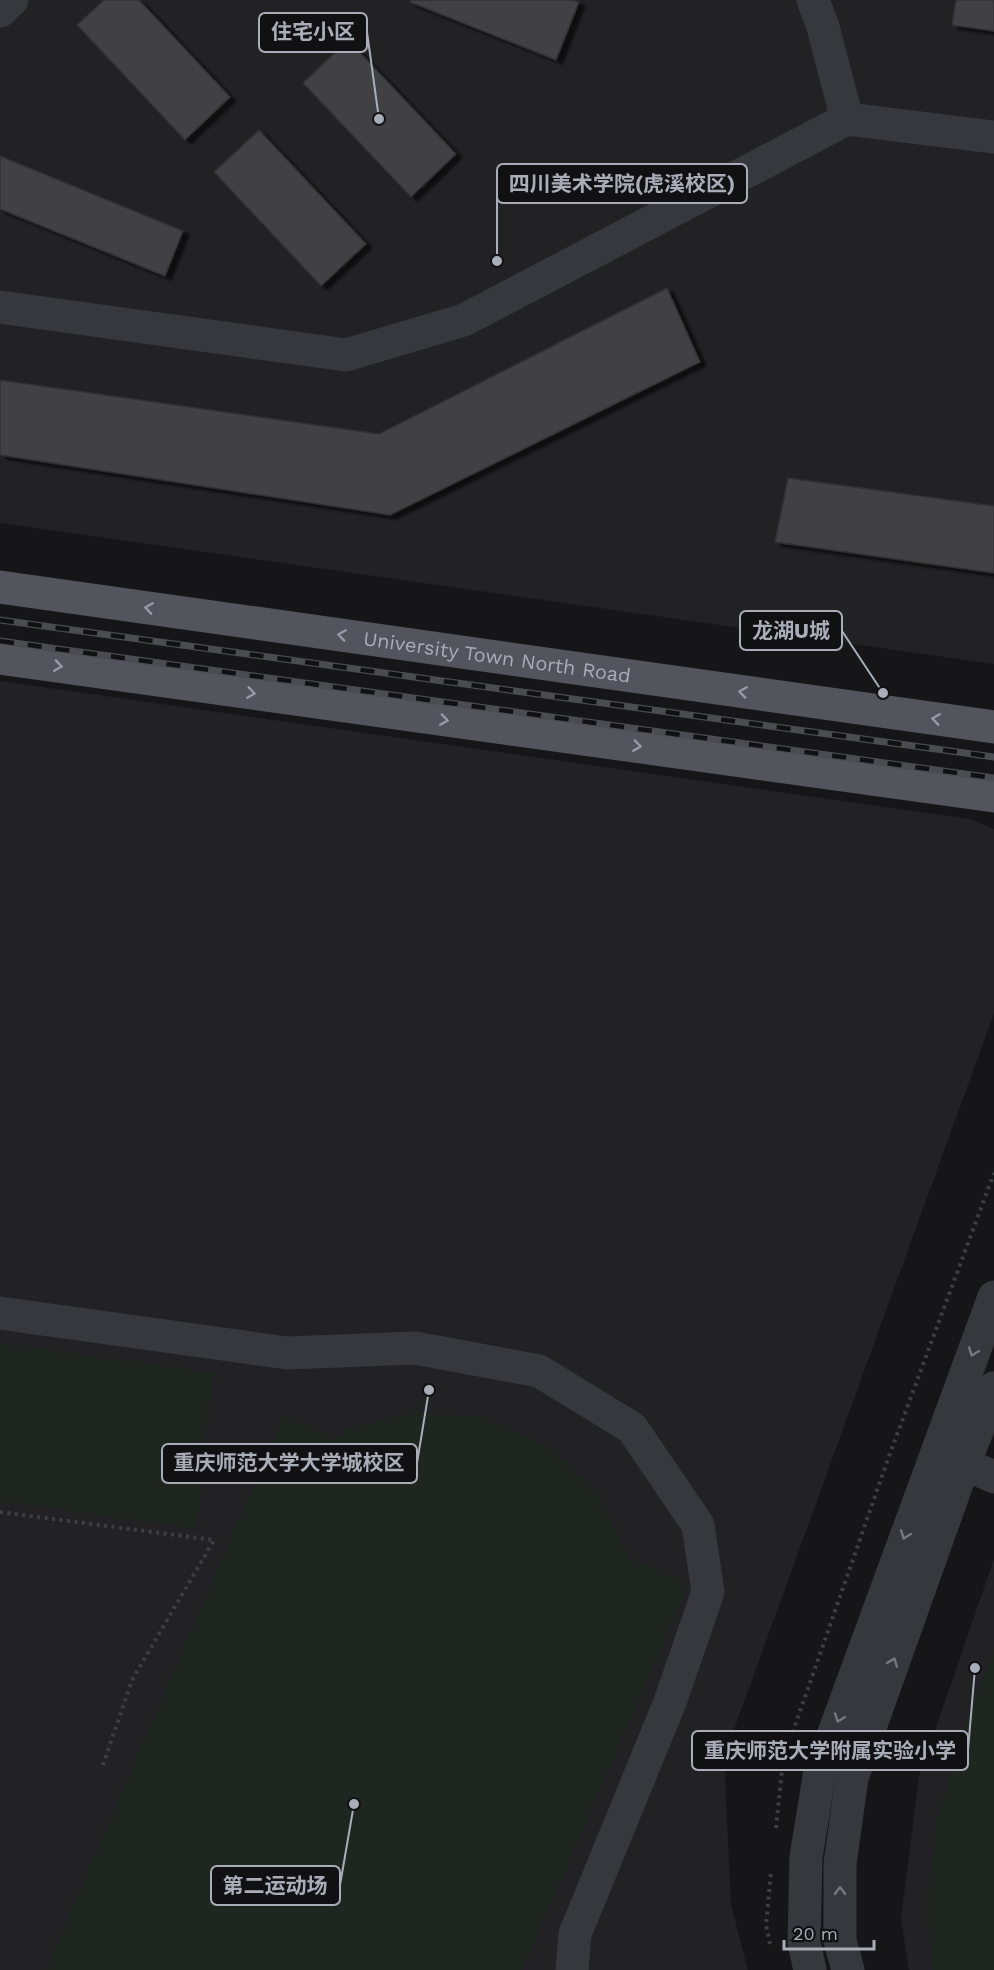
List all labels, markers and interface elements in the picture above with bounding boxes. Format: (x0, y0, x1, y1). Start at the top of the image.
callout: 住宅小区 (259, 13, 367, 52)
text: 住宅小区 (271, 19, 355, 44)
callout: 四川美术学院(虎溪校区) (497, 164, 747, 203)
text: 四川美术学院(虎溪校区) (509, 171, 735, 196)
one-way arrow (144, 603, 153, 615)
callout: 龙湖U城 (740, 611, 842, 650)
text: 龙湖U城 (752, 618, 830, 643)
street label: University Town North Road (362, 626, 632, 688)
one-way arrow (337, 630, 347, 642)
one-way arrow (53, 659, 63, 672)
one-way arrow (246, 686, 256, 698)
one-way arrow (738, 686, 748, 698)
one-way arrow (440, 713, 449, 725)
one-way arrow (931, 713, 941, 726)
one-way arrow (633, 740, 642, 752)
one-way arrow (968, 1346, 981, 1357)
callout: 重庆师范大学大学城校区 (162, 1444, 417, 1483)
text: 重庆师范大学大学城校区 (174, 1450, 405, 1475)
one-way arrow (900, 1529, 913, 1540)
one-way arrow (886, 1658, 899, 1668)
one-way arrow (833, 1712, 846, 1723)
callout: 重庆师范大学附属实验小学 (692, 1731, 968, 1770)
text: 重庆师范大学附属实验小学 (704, 1738, 956, 1763)
callout: 第二运动场 (211, 1866, 340, 1905)
text: 第二运动场 (223, 1873, 328, 1898)
one-way arrow (834, 1887, 846, 1896)
scale bar (784, 1913, 874, 1951)
text: 20 m (793, 1923, 838, 1944)

